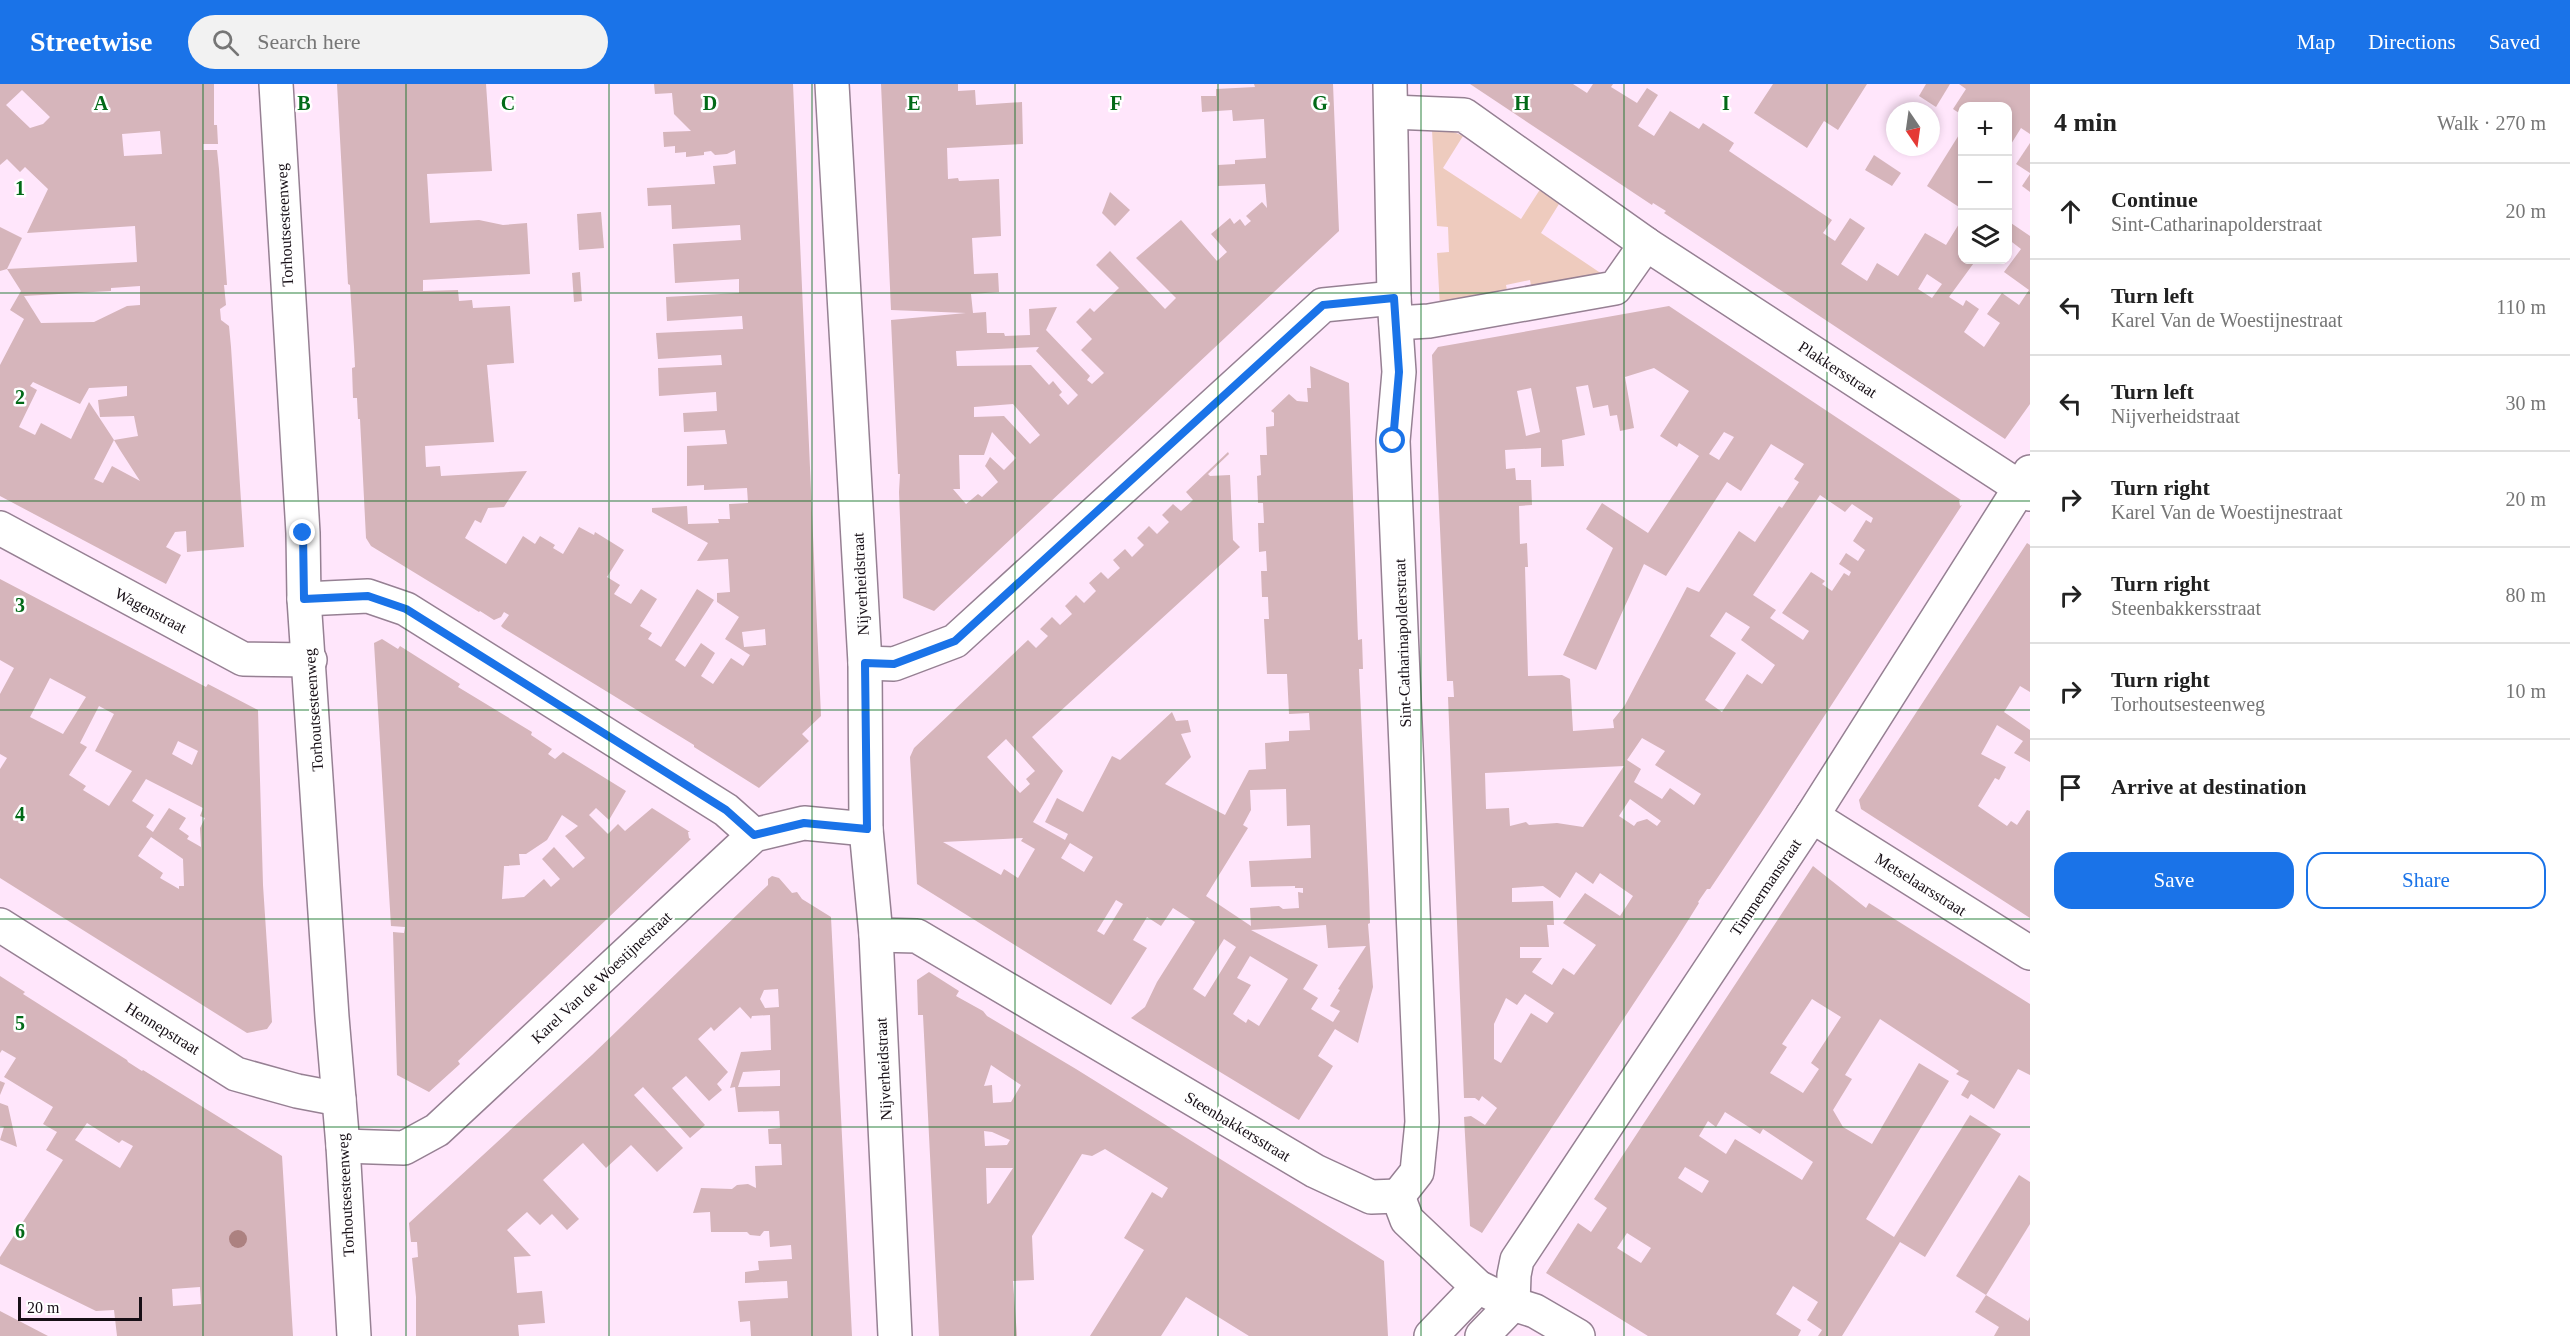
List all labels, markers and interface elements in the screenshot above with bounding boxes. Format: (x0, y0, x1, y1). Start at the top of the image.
search box (188, 15, 608, 69)
text: Streetwise (30, 26, 152, 57)
icon: search (209, 26, 242, 59)
text: Search here (257, 29, 361, 54)
text: Map (2297, 30, 2335, 54)
text: Directions (2368, 30, 2456, 54)
text: Saved (2489, 30, 2540, 54)
text: A (94, 92, 109, 114)
text: B (297, 92, 311, 114)
text: C (501, 92, 515, 114)
text: D (703, 92, 717, 114)
text: E (907, 92, 921, 114)
text: F (1110, 92, 1122, 114)
text: G (1312, 92, 1328, 114)
text: H (1514, 92, 1530, 114)
text: I (1722, 92, 1730, 114)
north arrow (1886, 102, 1940, 156)
map controls (1958, 102, 2012, 264)
button: + (1958, 102, 2012, 156)
text: 4 min (2054, 108, 2117, 137)
text: Walk · 270 m (2437, 112, 2546, 134)
button: − (1958, 156, 2012, 210)
street label: Torhoutsesteenweg (273, 163, 297, 287)
text: 1 (15, 177, 25, 199)
text: Continue (2111, 187, 2198, 212)
icon: ahead (2054, 195, 2087, 228)
text: 20 m (2505, 200, 2546, 222)
button: layers (1958, 210, 2012, 264)
text: Sint-Catharinapolderstraat (2111, 213, 2322, 235)
text: Turn left (2111, 283, 2194, 308)
icon: left (2054, 291, 2087, 324)
text: 110 m (2496, 296, 2546, 318)
text: Karel Van de Woestijnestraat (2111, 309, 2342, 331)
street label: Plakkersstraat (1795, 338, 1880, 401)
text: Turn left (2111, 379, 2194, 404)
text: 2 (15, 386, 25, 408)
icon: left (2054, 387, 2087, 420)
text: 30 m (2505, 392, 2546, 414)
text: Nijverheidstraat (2111, 405, 2240, 427)
route start (1379, 427, 1405, 453)
text: Turn right (2111, 475, 2210, 500)
icon: right (2054, 483, 2087, 516)
text: 20 m (2505, 488, 2546, 510)
text: Karel Van de Woestijnestraat (2111, 501, 2342, 523)
route end (289, 519, 315, 545)
street label: Nijverheidstraat (849, 531, 873, 636)
street label: Sint-Catharinapolderstraat (1391, 558, 1415, 728)
text: Turn right (2111, 571, 2210, 596)
icon: right (2054, 579, 2087, 612)
street label: Wagenstraat (112, 584, 190, 638)
text: 80 m (2505, 584, 2546, 606)
text: 3 (15, 594, 25, 616)
text: Steenbakkersstraat (2111, 597, 2261, 619)
street label: Torhoutsesteenweg (301, 648, 327, 772)
text: Turn right (2111, 667, 2210, 692)
icon: right (2054, 675, 2087, 708)
text: 10 m (2505, 680, 2546, 702)
text: Torhoutsesteenweg (2111, 693, 2265, 715)
icon: arrive (2054, 771, 2087, 804)
text: Arrive at destination (2111, 774, 2307, 799)
text: 4 (15, 803, 25, 825)
street label: Timmermanstraat (1727, 835, 1804, 939)
street label: Metselaarsstraat (1872, 850, 1970, 919)
button: Save (2054, 852, 2294, 909)
button: Share (2306, 852, 2546, 909)
street label: Karel Van de Woestijnestraat (528, 908, 676, 1047)
street label: Hennepstraat (122, 999, 204, 1059)
text: 5 (15, 1012, 25, 1034)
street label: Nijverheidstraat (872, 1016, 896, 1121)
street label: Steenbakkersstraat (1182, 1088, 1294, 1165)
street label: Torhoutsesteenweg (334, 1133, 358, 1257)
text: 6 (15, 1220, 25, 1242)
scale bar (18, 1294, 142, 1322)
text: 20 m (27, 1299, 59, 1316)

